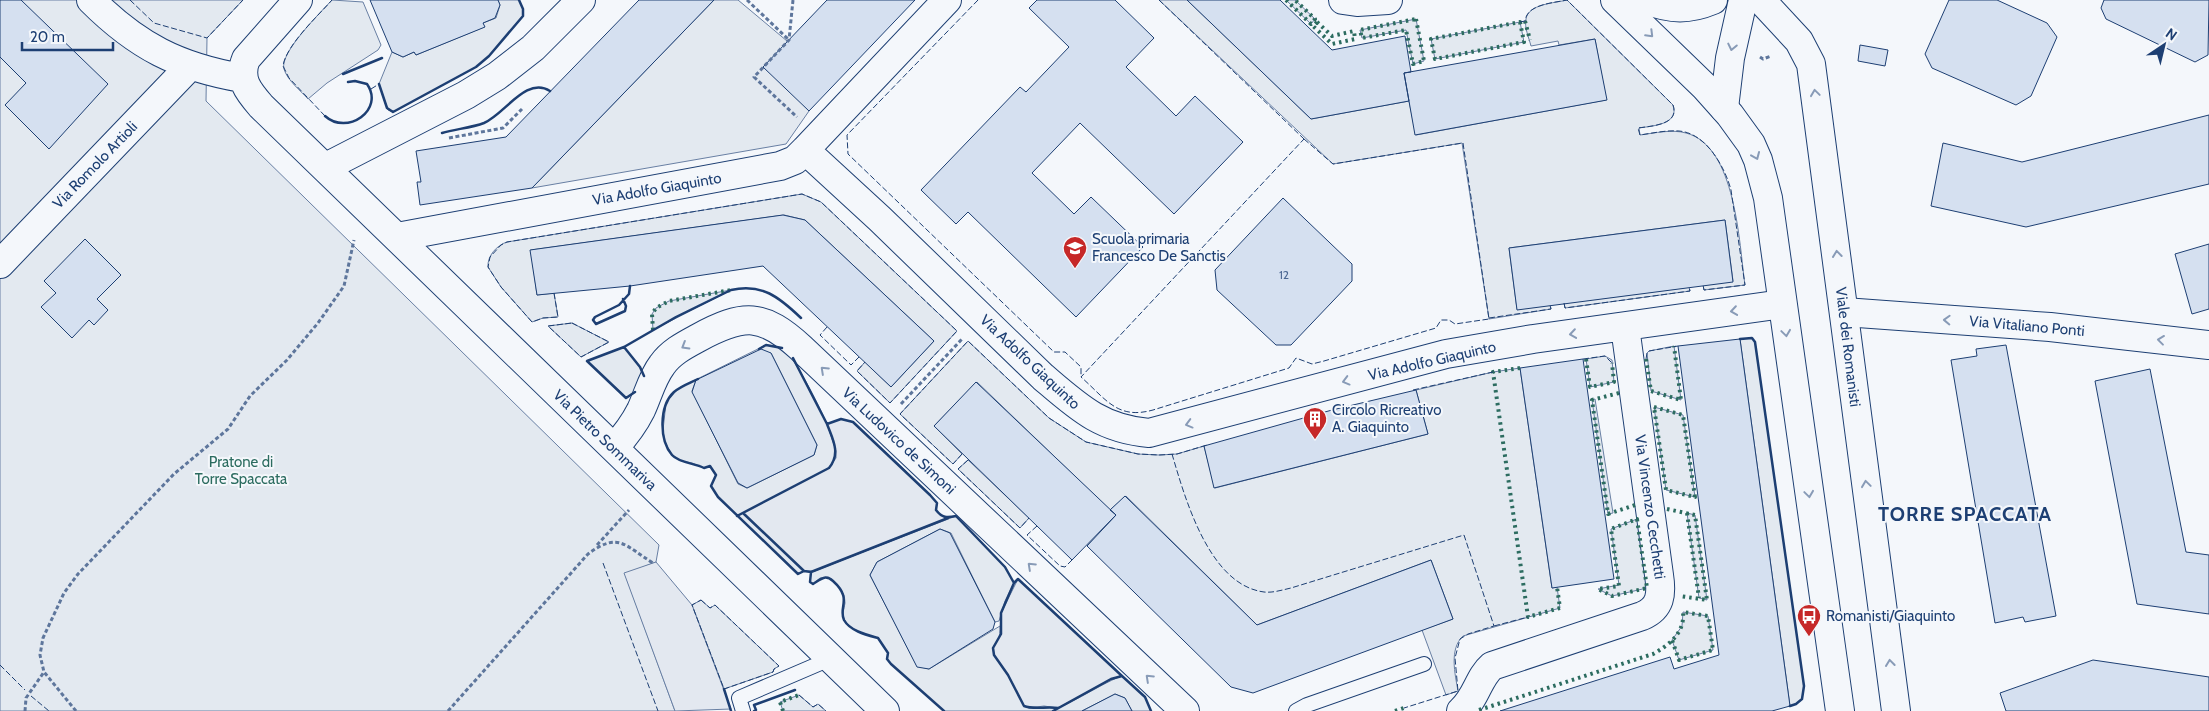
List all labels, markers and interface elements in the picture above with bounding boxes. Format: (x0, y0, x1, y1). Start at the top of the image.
scale bar (22, 20, 114, 52)
north arrow (2139, 20, 2189, 70)
text: N (2162, 24, 2181, 45)
text: 20 m (30, 28, 65, 46)
one-way arrow (1644, 28, 1653, 37)
one-way arrow (1727, 43, 1738, 52)
one-way arrow (1810, 88, 1821, 96)
street label: Via Romolo Artioli (49, 118, 141, 212)
one-way arrow (1749, 151, 1760, 160)
street label: Via Adolfo Giaquinto (591, 169, 723, 209)
place label: Scuola primaria Francesco De Sanctis (1092, 230, 1226, 265)
school or university icon: Scuola primaria Francesco De Sanctis (1062, 235, 1088, 269)
one-way arrow (1832, 249, 1843, 257)
house number: 12 (1279, 267, 1289, 282)
street label: Viale dei Romanisti (1832, 286, 1864, 408)
one-way arrow (1730, 305, 1738, 316)
street label: Via Adolfo Giaquinto (976, 311, 1084, 413)
street label: Via Vitaliano Ponti (1968, 312, 2086, 340)
one-way arrow (1942, 315, 1950, 326)
one-way arrow (1569, 328, 1577, 339)
one-way arrow (1781, 328, 1791, 337)
one-way arrow (2156, 335, 2164, 346)
street label: Via Adolfo Giaquinto (1366, 338, 1498, 384)
one-way arrow (681, 339, 690, 349)
one-way arrow (821, 367, 830, 376)
one-way arrow (1341, 375, 1350, 386)
street label: Via Ludovico de Simoni (839, 384, 959, 498)
street label: Via Pietro Sommariva (549, 386, 661, 495)
place label: Circolo Ricreativo A. Giaquinto (1332, 401, 1441, 436)
building icon: Circolo Ricreativo A. Giaquinto (1302, 406, 1328, 440)
one-way arrow (1185, 418, 1193, 429)
street label: Via Vincenzo Cecchetti (1631, 434, 1669, 580)
park label: Pratone di Torre Spaccata (195, 453, 288, 488)
one-way arrow (1862, 480, 1872, 489)
one-way arrow (1804, 489, 1814, 498)
district label: TORRE SPACCATA (1878, 502, 2052, 526)
one-way arrow (1028, 563, 1037, 572)
bus stop icon: Romanisti/Giaquinto (1796, 603, 1822, 637)
place label: Romanisti/Giaquinto (1826, 607, 1955, 625)
one-way arrow (1885, 658, 1896, 666)
one-way arrow (1146, 675, 1155, 684)

